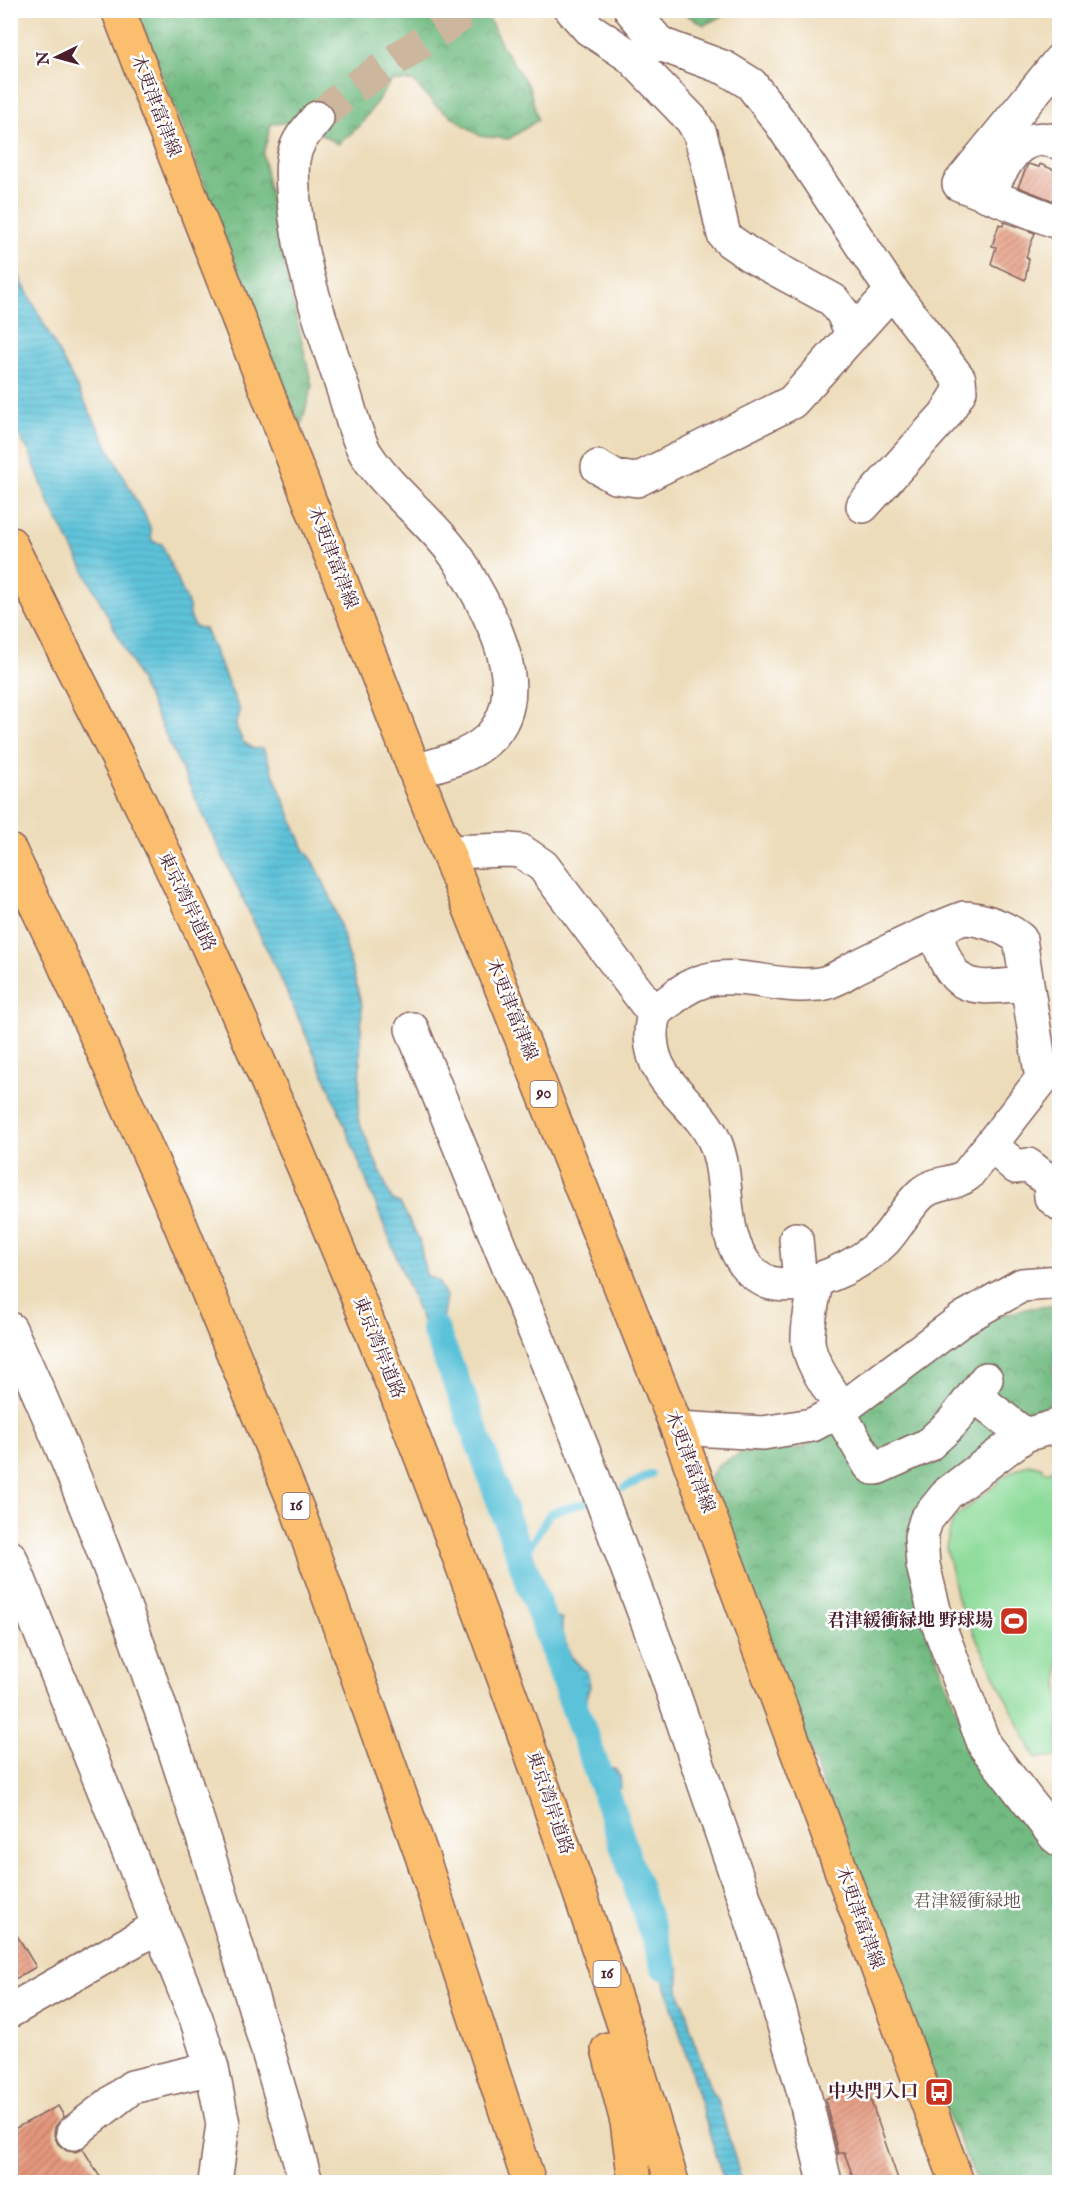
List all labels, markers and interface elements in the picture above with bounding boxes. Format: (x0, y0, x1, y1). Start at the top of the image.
north arrow (27, 27, 87, 87)
text: N (33, 50, 55, 67)
street label: 木更津富津線 (125, 51, 185, 161)
street label: 木更津富津線 (302, 503, 362, 613)
street label: 東京湾岸道路 (152, 848, 220, 956)
street label: 木更津富津線 (480, 956, 542, 1064)
road number: 90 (530, 1081, 558, 1107)
street label: 東京湾岸道路 (347, 1294, 409, 1402)
street label: 木更津富津線 (659, 1407, 719, 1517)
road number: 16 (282, 1493, 310, 1519)
sports icon: 君津緩衝緑地 野球場 (998, 1605, 1030, 1637)
place label: 君津緩衝緑地 野球場 (827, 1610, 993, 1633)
street label: 東京湾岸道路 (521, 1748, 577, 1858)
street label: 木更津富津線 (830, 1863, 888, 1973)
park label: 君津緩衝緑地 (913, 1891, 1021, 1914)
road number: 16 (594, 1961, 620, 1987)
bus stop icon: 中央門入口 (923, 2076, 955, 2108)
place label: 中央門入口 (828, 2081, 918, 2104)

